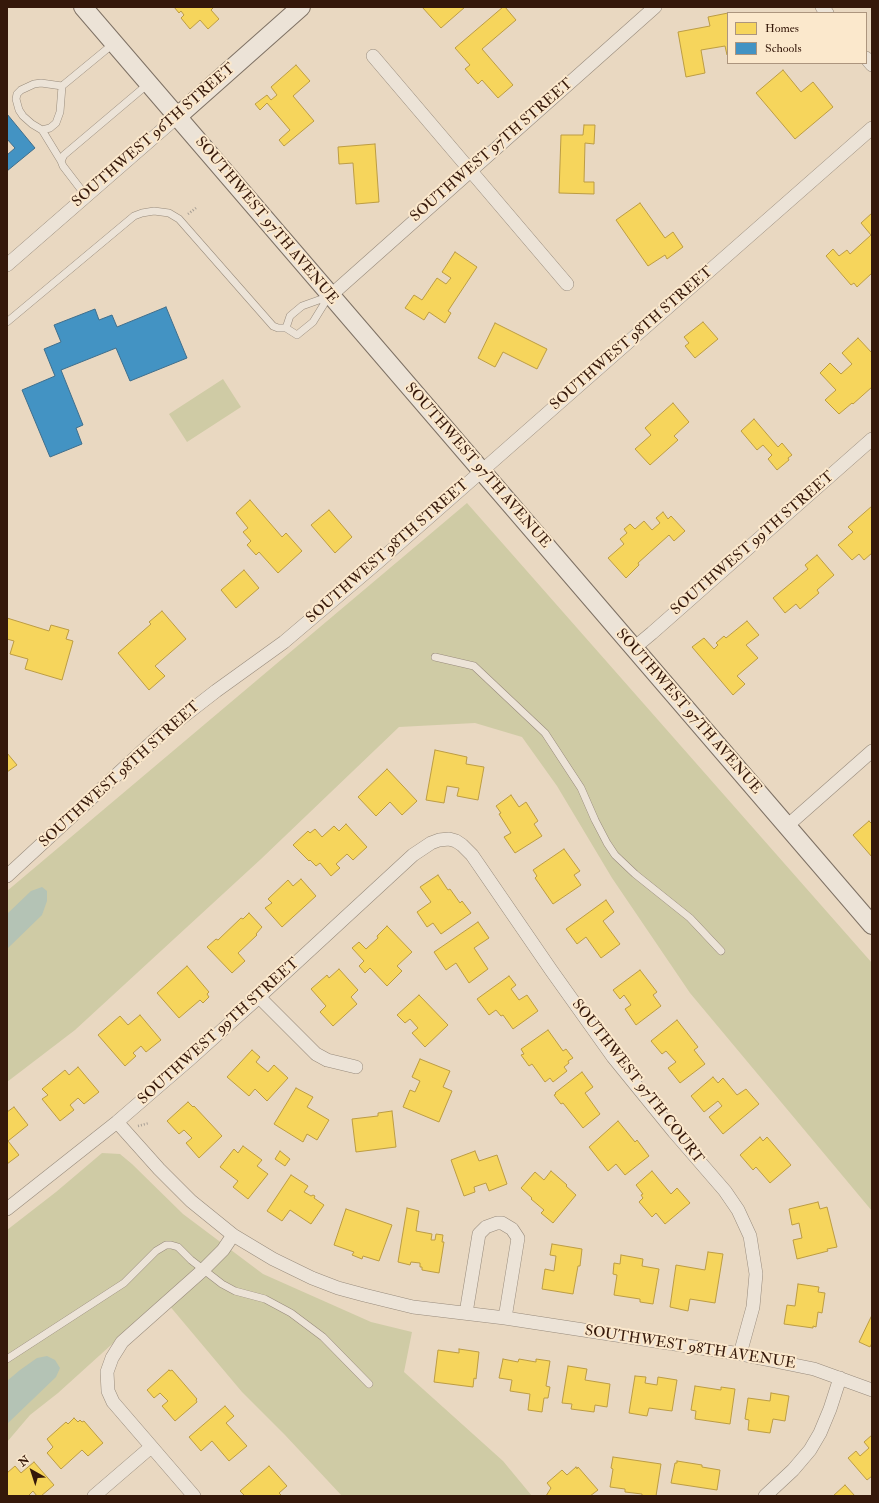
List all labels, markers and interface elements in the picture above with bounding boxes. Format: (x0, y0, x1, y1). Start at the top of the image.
legend (727, 12, 867, 64)
text: Homes (765, 21, 799, 36)
text: Schools (765, 41, 802, 56)
street label: SOUTHWEST 96TH STREET (69, 60, 239, 212)
street label: SOUTHWEST 97TH STREET (407, 76, 577, 226)
street label: SOUTHWEST 97TH AVENUE (191, 134, 341, 308)
street label: SOUTHWEST 98TH STREET (547, 264, 717, 414)
street label: SOUTHWEST 97TH AVENUE (400, 380, 554, 552)
street label: SOUTHWEST 99TH STREET (668, 468, 838, 620)
street label: SOUTHWEST 98TH STREET (303, 477, 473, 627)
street label: SOUTHWEST 97TH AVENUE (611, 626, 765, 798)
street label: SOUTHWEST 98TH STREET (36, 698, 204, 852)
street label: SOUTHWEST 99TH STREET (135, 955, 303, 1109)
street label: SOUTHWEST 97TH COURT (567, 996, 707, 1168)
street label: SOUTHWEST 98TH AVENUE (583, 1322, 797, 1374)
north arrow (12, 1451, 52, 1491)
text: N (16, 1453, 32, 1469)

